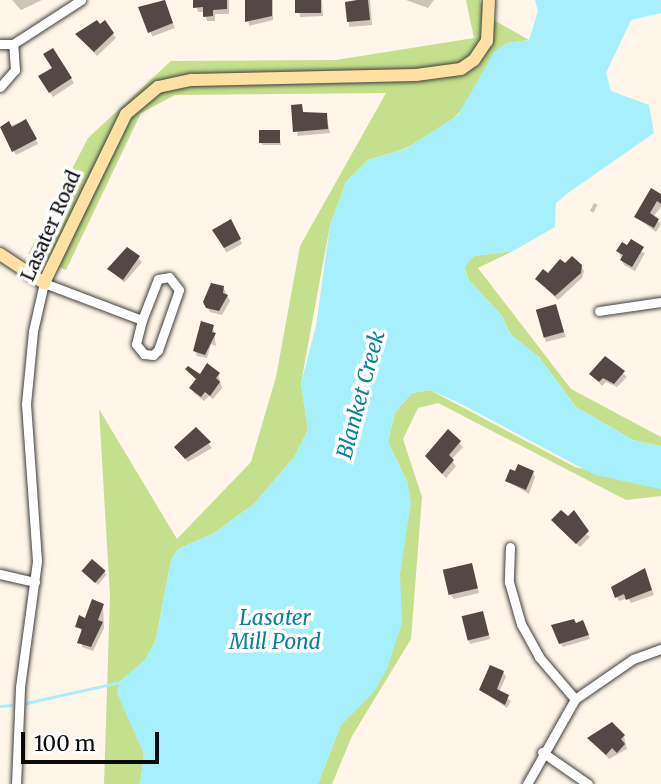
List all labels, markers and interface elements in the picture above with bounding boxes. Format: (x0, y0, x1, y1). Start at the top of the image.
street label: Lasater Road (16, 167, 86, 285)
water label: Blanket Creek (332, 328, 390, 462)
water label: Lasater Mill Pond (229, 605, 321, 655)
scale bar (24, 718, 163, 762)
text: 100 m (34, 730, 96, 757)

